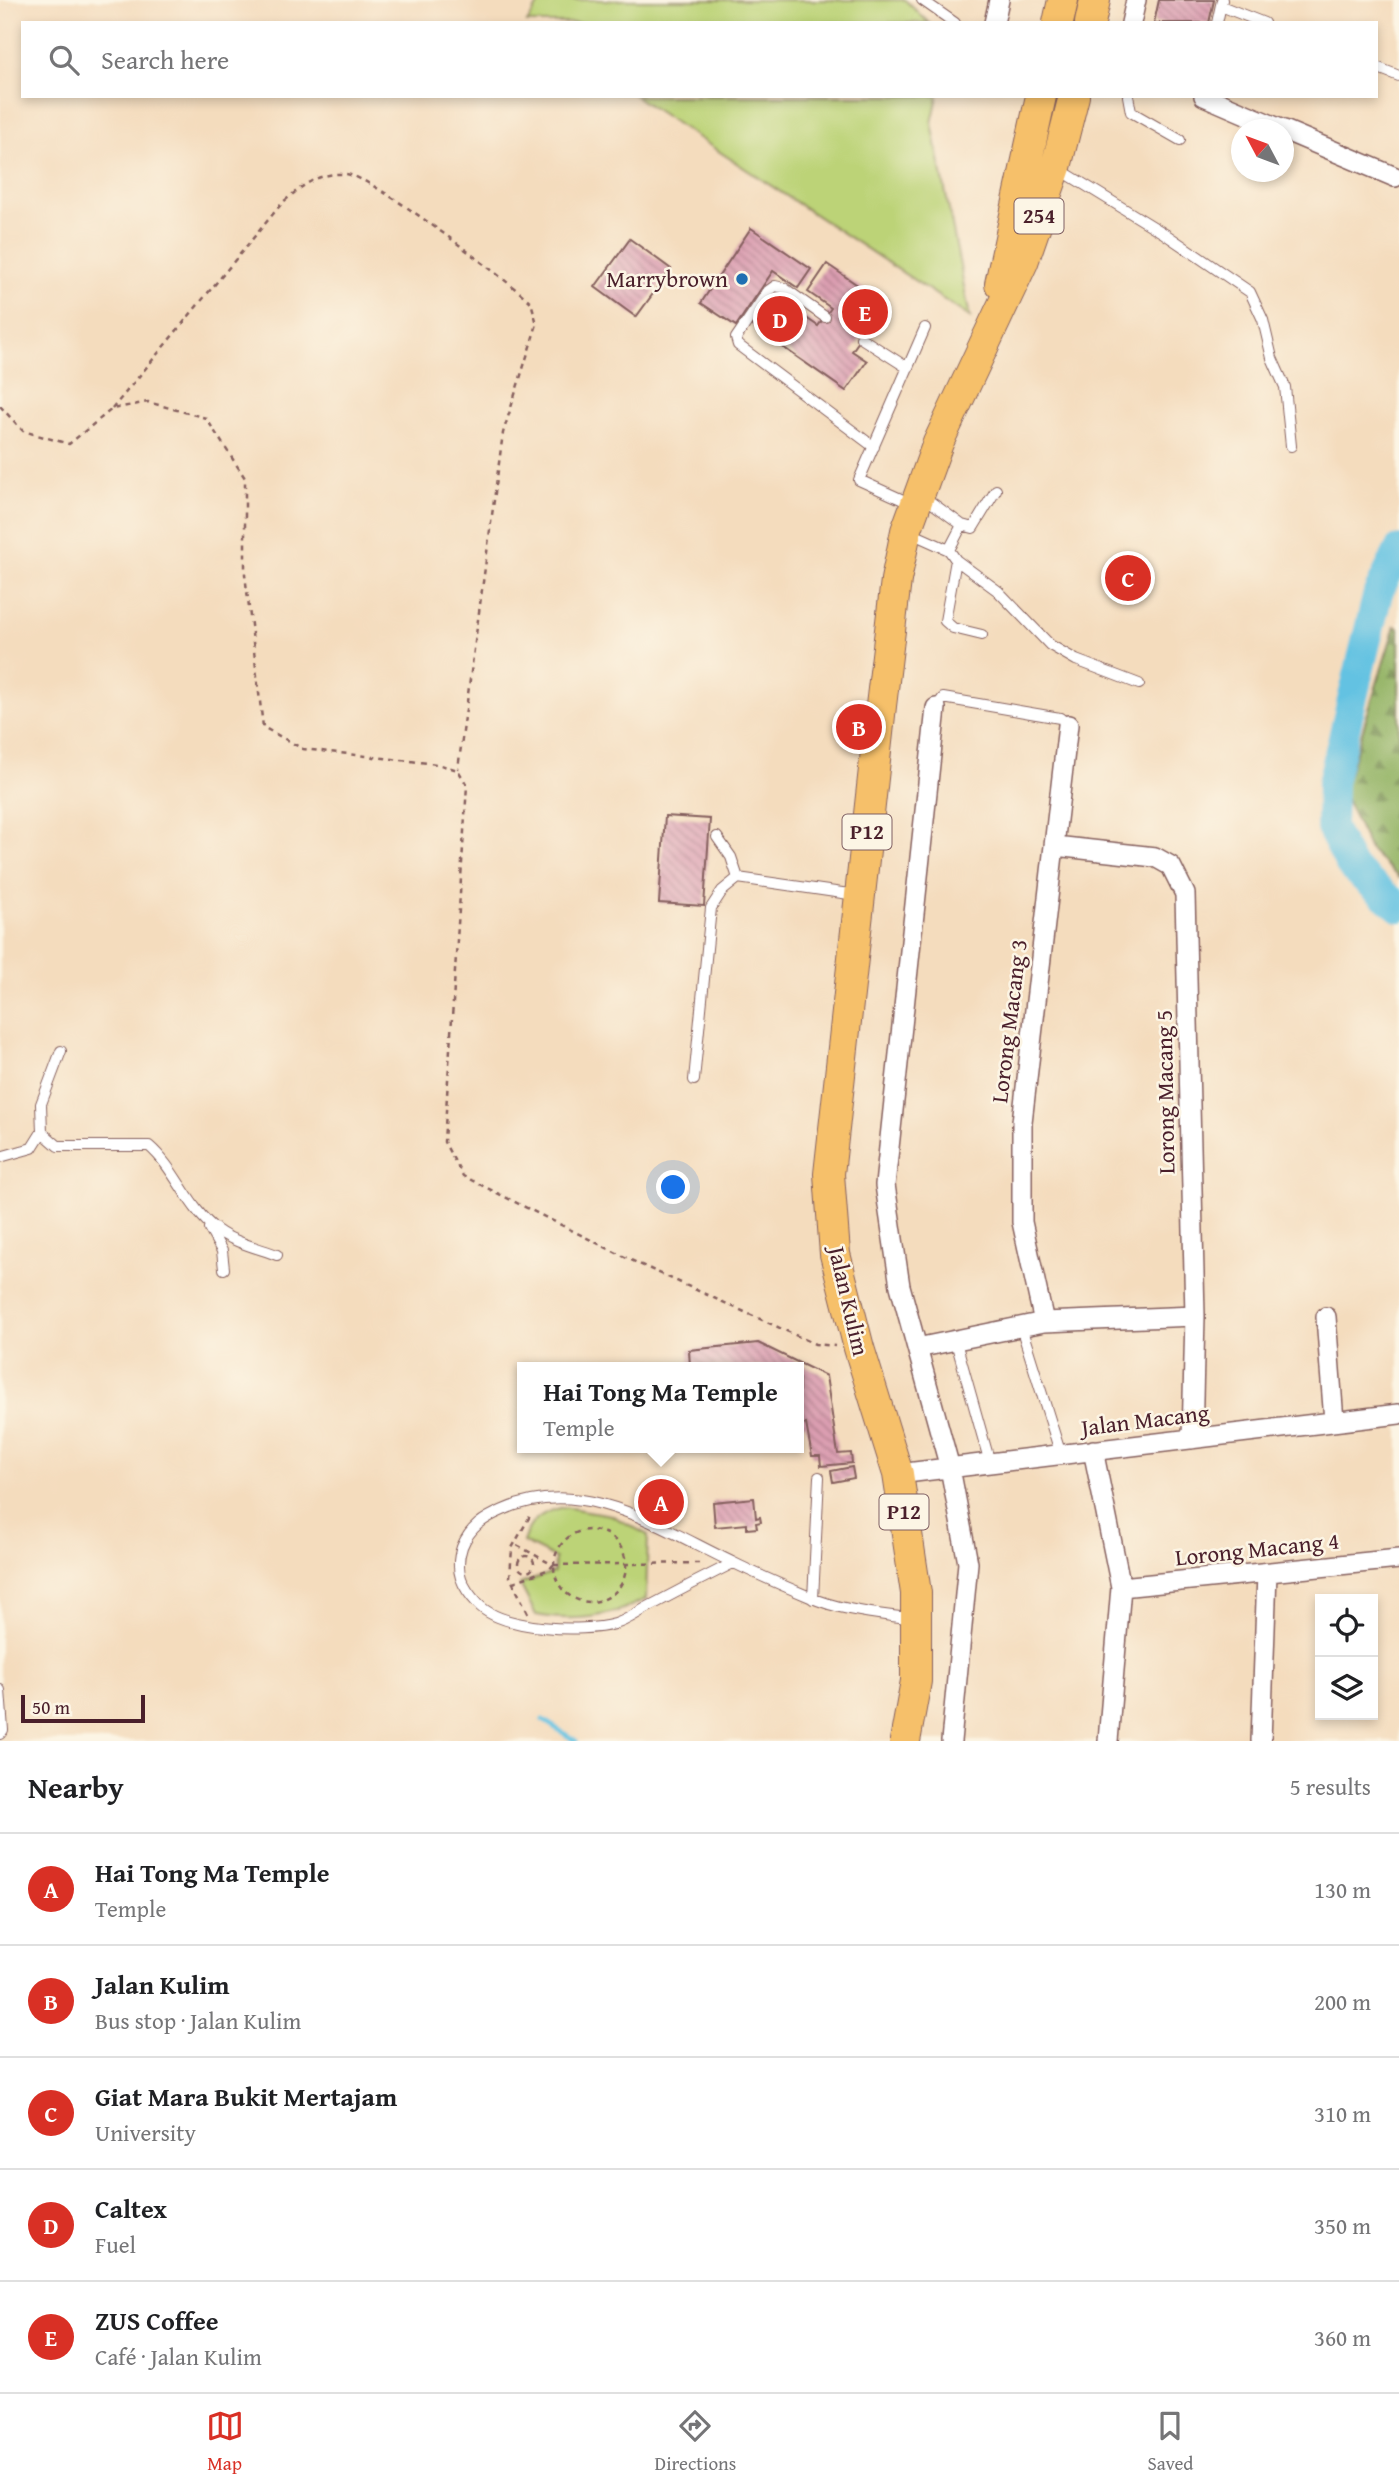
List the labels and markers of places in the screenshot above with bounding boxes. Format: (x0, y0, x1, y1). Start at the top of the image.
place label: Marrybrown (606, 262, 728, 295)
marker: Marrybrown (734, 271, 750, 287)
pin: E (842, 286, 888, 338)
pin: D (757, 293, 803, 345)
pin: C (1105, 552, 1151, 604)
pin: B (836, 701, 882, 753)
pin: A (638, 1476, 684, 1528)

